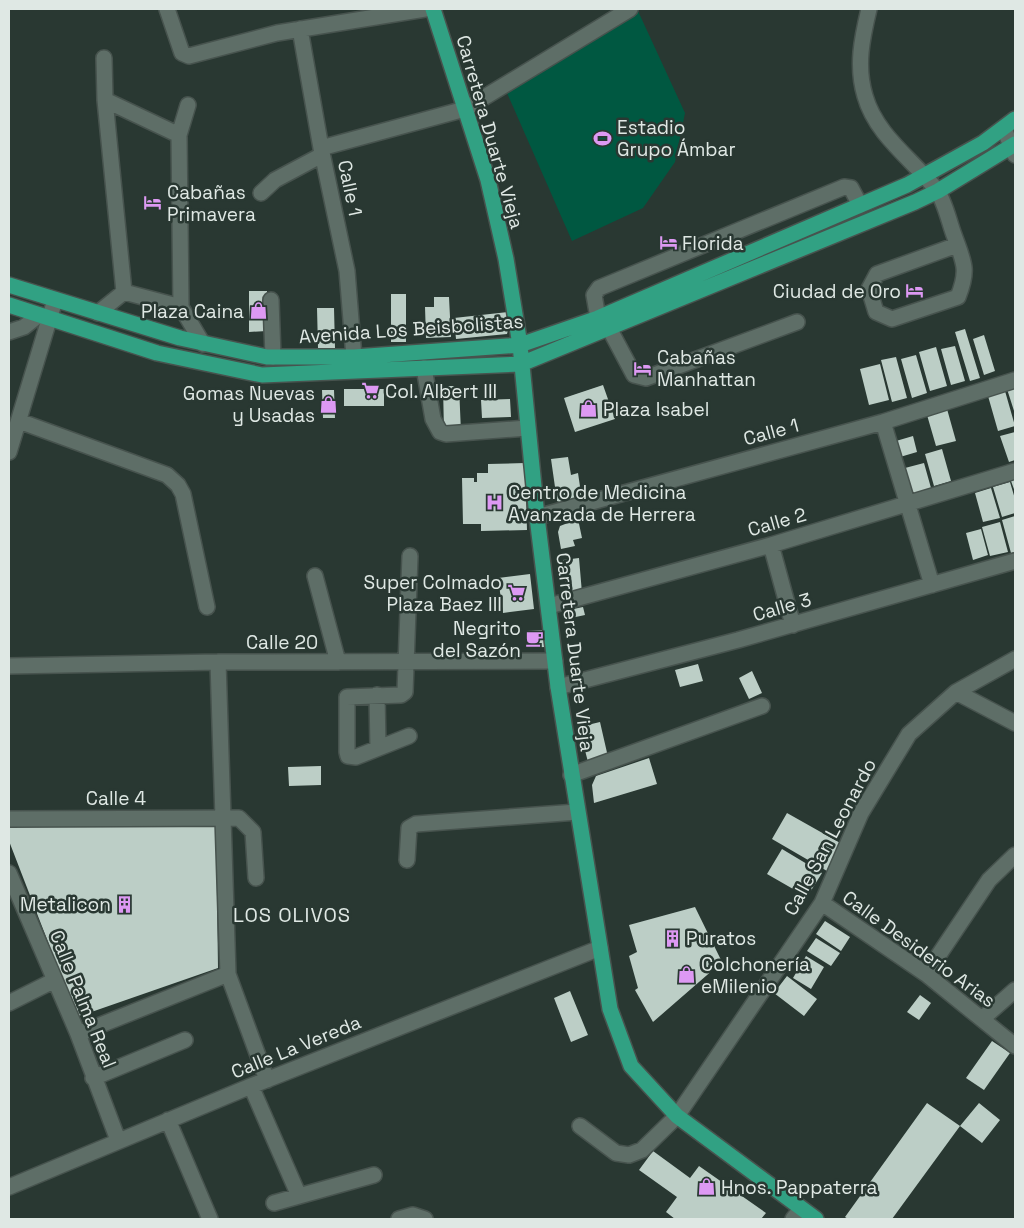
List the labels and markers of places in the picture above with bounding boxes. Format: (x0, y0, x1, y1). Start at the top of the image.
place label: Estadio Grupo Ámbar (617, 115, 736, 162)
sports icon: Estadio Grupo Ámbar (593, 128, 613, 148)
place label: Cabañas Primavera (167, 180, 256, 227)
hotel icon: Cabañas Primavera (143, 193, 163, 213)
place label: Florida (682, 231, 744, 256)
hotel icon: Florida (658, 233, 678, 253)
place label: Ciudad de Oro (773, 279, 901, 304)
hotel icon: Ciudad de Oro (905, 281, 925, 301)
place label: Plaza Caina (141, 299, 244, 324)
shop icon: Plaza Caina (248, 301, 268, 321)
place label: Cabañas Manhattan (657, 345, 756, 392)
hotel icon: Cabañas Manhattan (633, 358, 653, 378)
place label: Col. Albert III (385, 379, 497, 404)
place label: Gomas Nuevas y Usadas (183, 381, 315, 428)
supermarket icon: Col. Albert III (361, 381, 381, 401)
shop icon: Gomas Nuevas y Usadas (319, 394, 339, 414)
place label: Plaza Isabel (603, 397, 709, 422)
shop icon: Plaza Isabel (579, 399, 599, 419)
place label: Centro de Medicina Avanzada de Herrera (508, 480, 696, 527)
hospital icon: Centro de Medicina Avanzada de Herrera (484, 493, 504, 513)
place label: Super Colmado Plaza Baez III (364, 570, 502, 617)
supermarket icon: Super Colmado Plaza Baez III (506, 583, 526, 603)
place label: Negrito del Sazón (432, 616, 521, 663)
cafe icon: Negrito del Sazón (525, 629, 545, 649)
place label: Metalicon (20, 892, 111, 917)
building icon: Metalicon (115, 894, 135, 914)
place label: Puratos (686, 926, 756, 951)
building icon: Puratos (662, 928, 682, 948)
place label: Colchonería eMilenio (701, 952, 810, 999)
shop icon: Colchonería eMilenio (677, 965, 697, 985)
place label: Hnos. Pappaterra (721, 1175, 878, 1200)
shop icon: Hnos. Pappaterra (697, 1177, 717, 1197)

